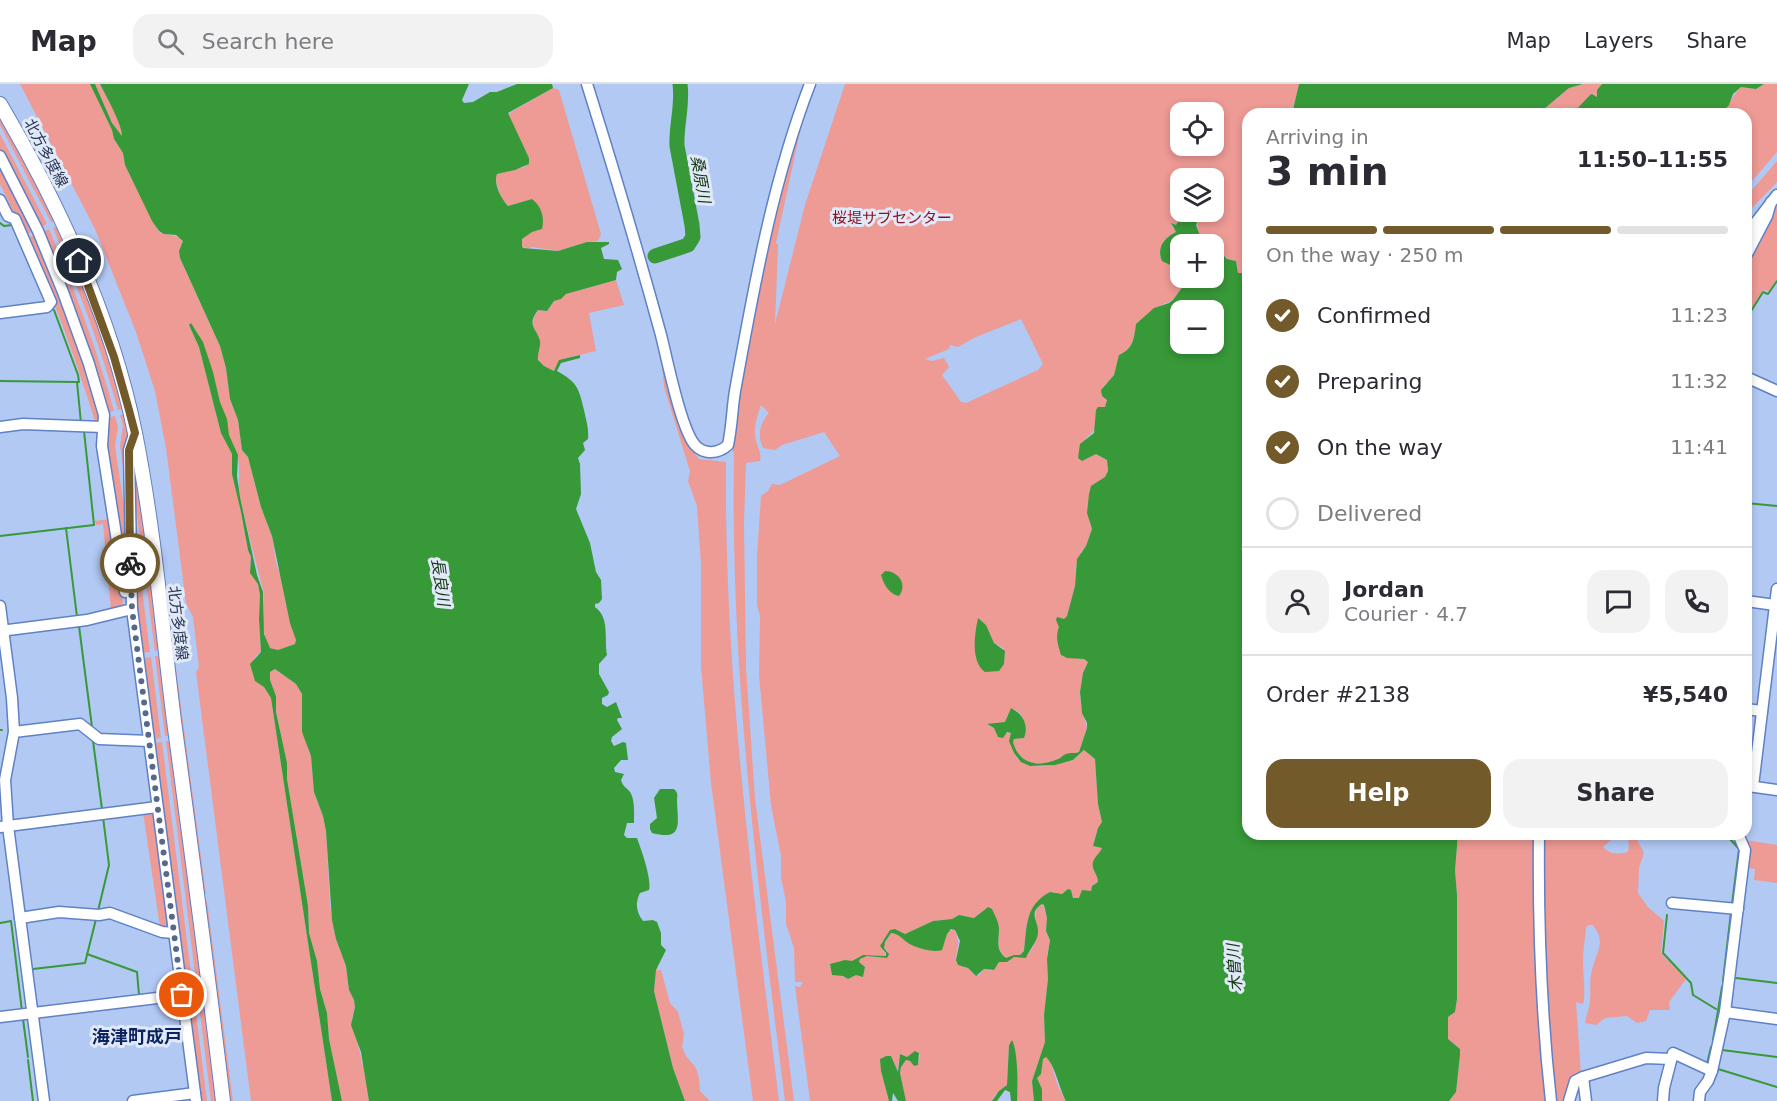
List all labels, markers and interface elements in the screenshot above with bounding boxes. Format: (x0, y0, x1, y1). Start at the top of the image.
search box (133, 14, 553, 68)
text: Map (30, 25, 97, 58)
icon: search (154, 25, 187, 58)
text: Search here (202, 29, 334, 54)
text: Map (1507, 29, 1551, 53)
text: Layers (1584, 29, 1653, 53)
text: Share (1686, 29, 1747, 53)
map controls (1170, 102, 1224, 354)
button: locate (1170, 102, 1224, 156)
street label: 北方多度線 (20, 116, 72, 190)
text: Arriving in (1266, 125, 1369, 149)
text: 11:50–11:55 (1577, 147, 1728, 172)
text: 3 min (1266, 149, 1388, 194)
water label: 桑原川 (687, 154, 714, 206)
button: layers (1170, 168, 1224, 222)
park label: 桜堤サブセンター (832, 209, 952, 227)
button: + (1170, 234, 1224, 288)
pin (53, 235, 104, 286)
text: On the way · 250 m (1266, 243, 1464, 267)
icon: home (62, 244, 95, 277)
icon: check (1266, 299, 1299, 332)
button: − (1170, 300, 1224, 354)
text: Confirmed (1317, 303, 1431, 328)
text: 11:23 (1670, 303, 1728, 327)
icon: check (1266, 365, 1299, 398)
text: Preparing (1317, 369, 1423, 394)
text: 11:32 (1670, 369, 1728, 393)
icon: check (1266, 431, 1299, 464)
text: On the way (1317, 435, 1443, 460)
text: 11:41 (1670, 435, 1728, 459)
text: Delivered (1317, 501, 1422, 526)
courier (100, 533, 160, 593)
icon: bike (114, 547, 147, 580)
water label: 長良川 (428, 557, 454, 609)
button: person (1266, 570, 1329, 633)
button: chat (1587, 570, 1650, 633)
button: phone (1665, 570, 1728, 633)
text: Jordan (1344, 577, 1424, 602)
street label: 北方多度線 (164, 585, 192, 661)
text: Courier · 4.7 (1344, 602, 1468, 626)
text: Order #2138 (1266, 682, 1410, 707)
text: ¥5,540 (1643, 682, 1728, 707)
button: Help (1266, 759, 1491, 828)
button: Share (1503, 759, 1728, 828)
water label: 木曽川 (1223, 941, 1246, 993)
pin (156, 969, 207, 1020)
icon: bag (165, 978, 198, 1011)
district label: 海津町成戸 (92, 1026, 182, 1047)

